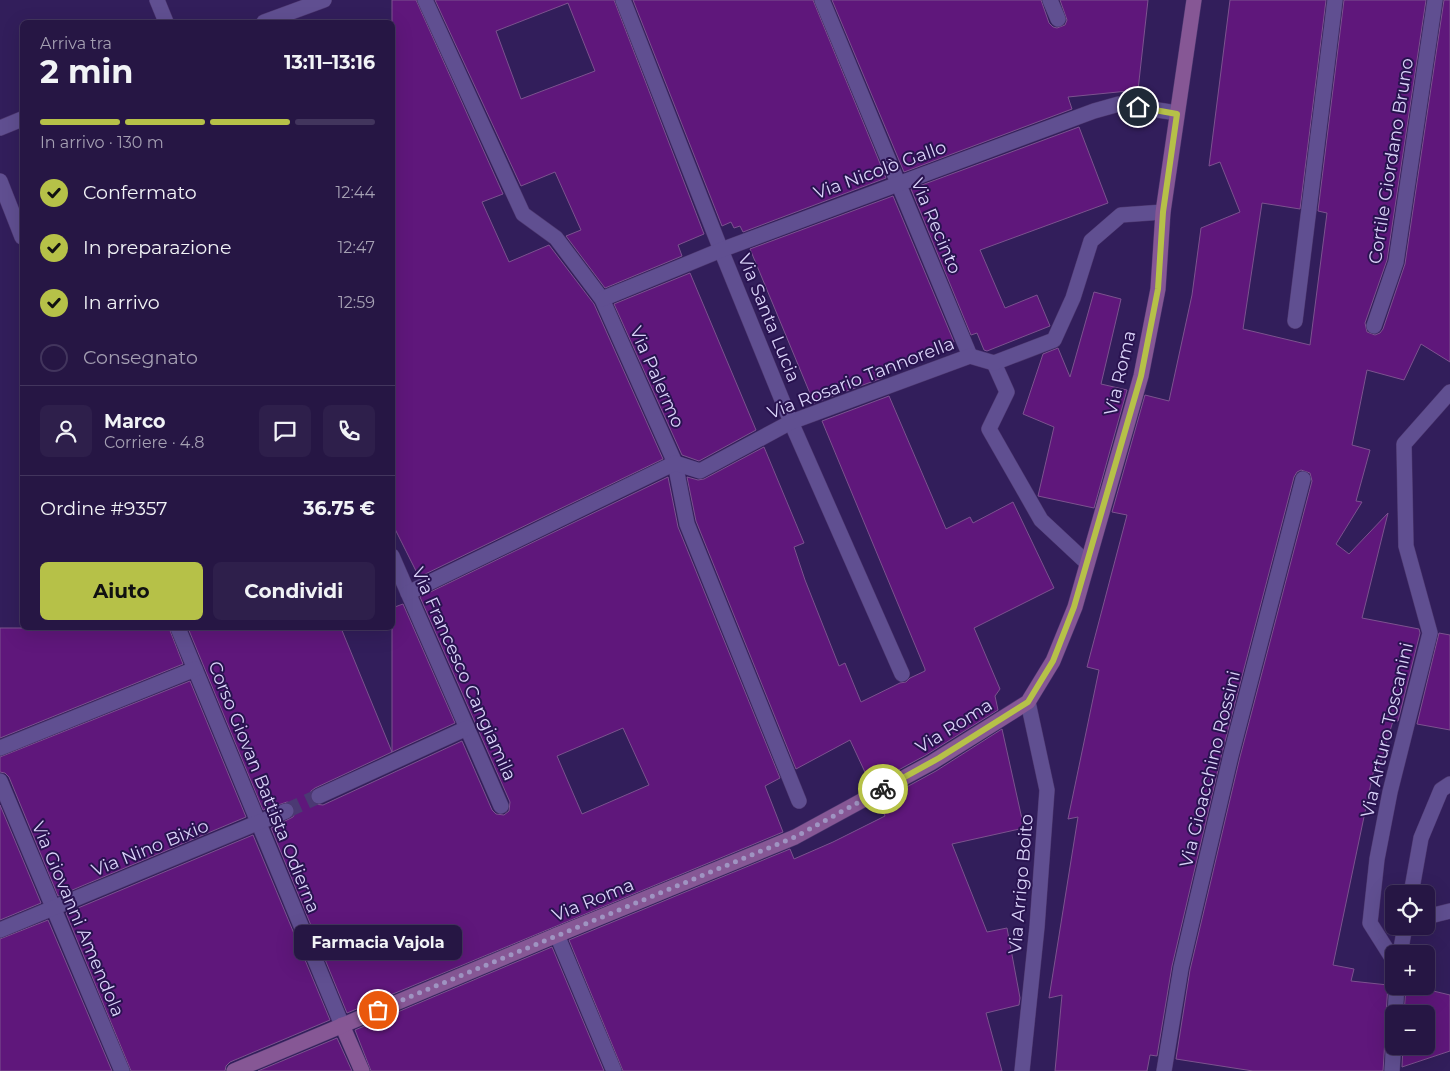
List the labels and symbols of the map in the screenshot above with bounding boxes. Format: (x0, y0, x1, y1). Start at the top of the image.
street label: Cortile Giordano Bruno (1364, 57, 1418, 265)
pin (1117, 86, 1159, 128)
street label: Via Nicolò Gallo (811, 136, 949, 204)
street label: Via Recinto (906, 175, 966, 277)
street label: Via Santa Lucia (733, 251, 805, 385)
street label: Via Palermo (625, 323, 689, 431)
street label: Via Roma (1100, 328, 1140, 418)
street label: Via Rosario Tannorella (765, 332, 957, 424)
street label: Via Francesco Cangiamila (407, 564, 521, 784)
street label: Via Arturo Toscanini (1356, 640, 1418, 820)
street label: Corso Giovan Battista Odierna (203, 658, 325, 916)
street label: Via Gioacchino Rossini (1175, 668, 1245, 870)
street label: Via Roma (912, 694, 996, 758)
courier (858, 764, 908, 814)
street label: Via Arrigo Boito (1004, 813, 1038, 955)
street label: Via Nino Bixio (88, 815, 212, 881)
street label: Via Giovanni Amendola (27, 818, 129, 1020)
street label: Via Roma (549, 874, 637, 926)
callout: Farmacia Vajola (294, 925, 462, 960)
pin (357, 989, 399, 1031)

